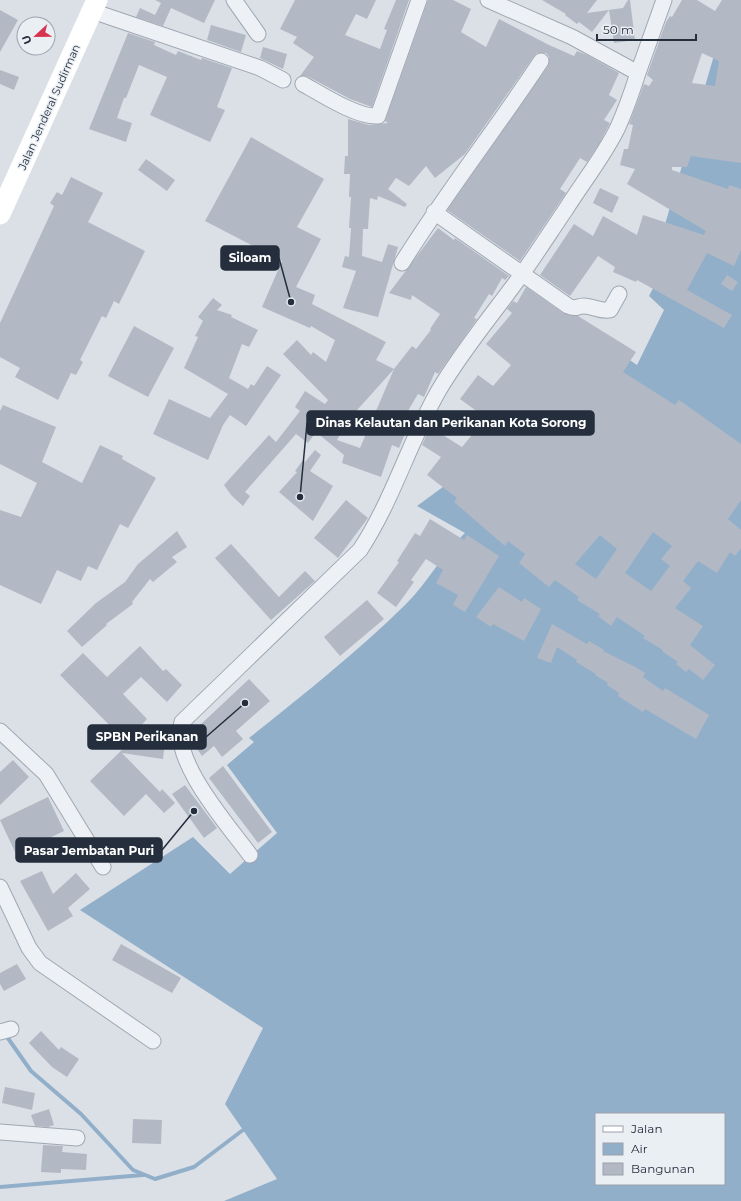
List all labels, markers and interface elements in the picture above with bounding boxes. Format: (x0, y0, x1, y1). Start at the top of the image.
north arrow (16, 16, 56, 56)
scale bar (597, 16, 696, 42)
text: 50 m (603, 22, 634, 37)
text: U (19, 33, 35, 46)
street label: Jalan Jenderal Sudirman (14, 42, 83, 173)
callout: Siloam (221, 246, 279, 270)
text: Siloam (229, 250, 271, 265)
callout: Dinas Kelautan dan Perikanan Kota Sorong (307, 411, 594, 435)
text: Dinas Kelautan dan Perikanan Kota Sorong (316, 415, 586, 430)
callout: SPBN Perikanan (88, 725, 206, 749)
text: SPBN Perikanan (96, 729, 198, 744)
callout: Pasar Jembatan Puri (16, 838, 162, 862)
text: Pasar Jembatan Puri (24, 843, 154, 858)
legend (595, 1113, 725, 1185)
text: Jalan (630, 1121, 663, 1136)
text: Air (631, 1141, 648, 1156)
text: Bangunan (631, 1161, 695, 1176)

